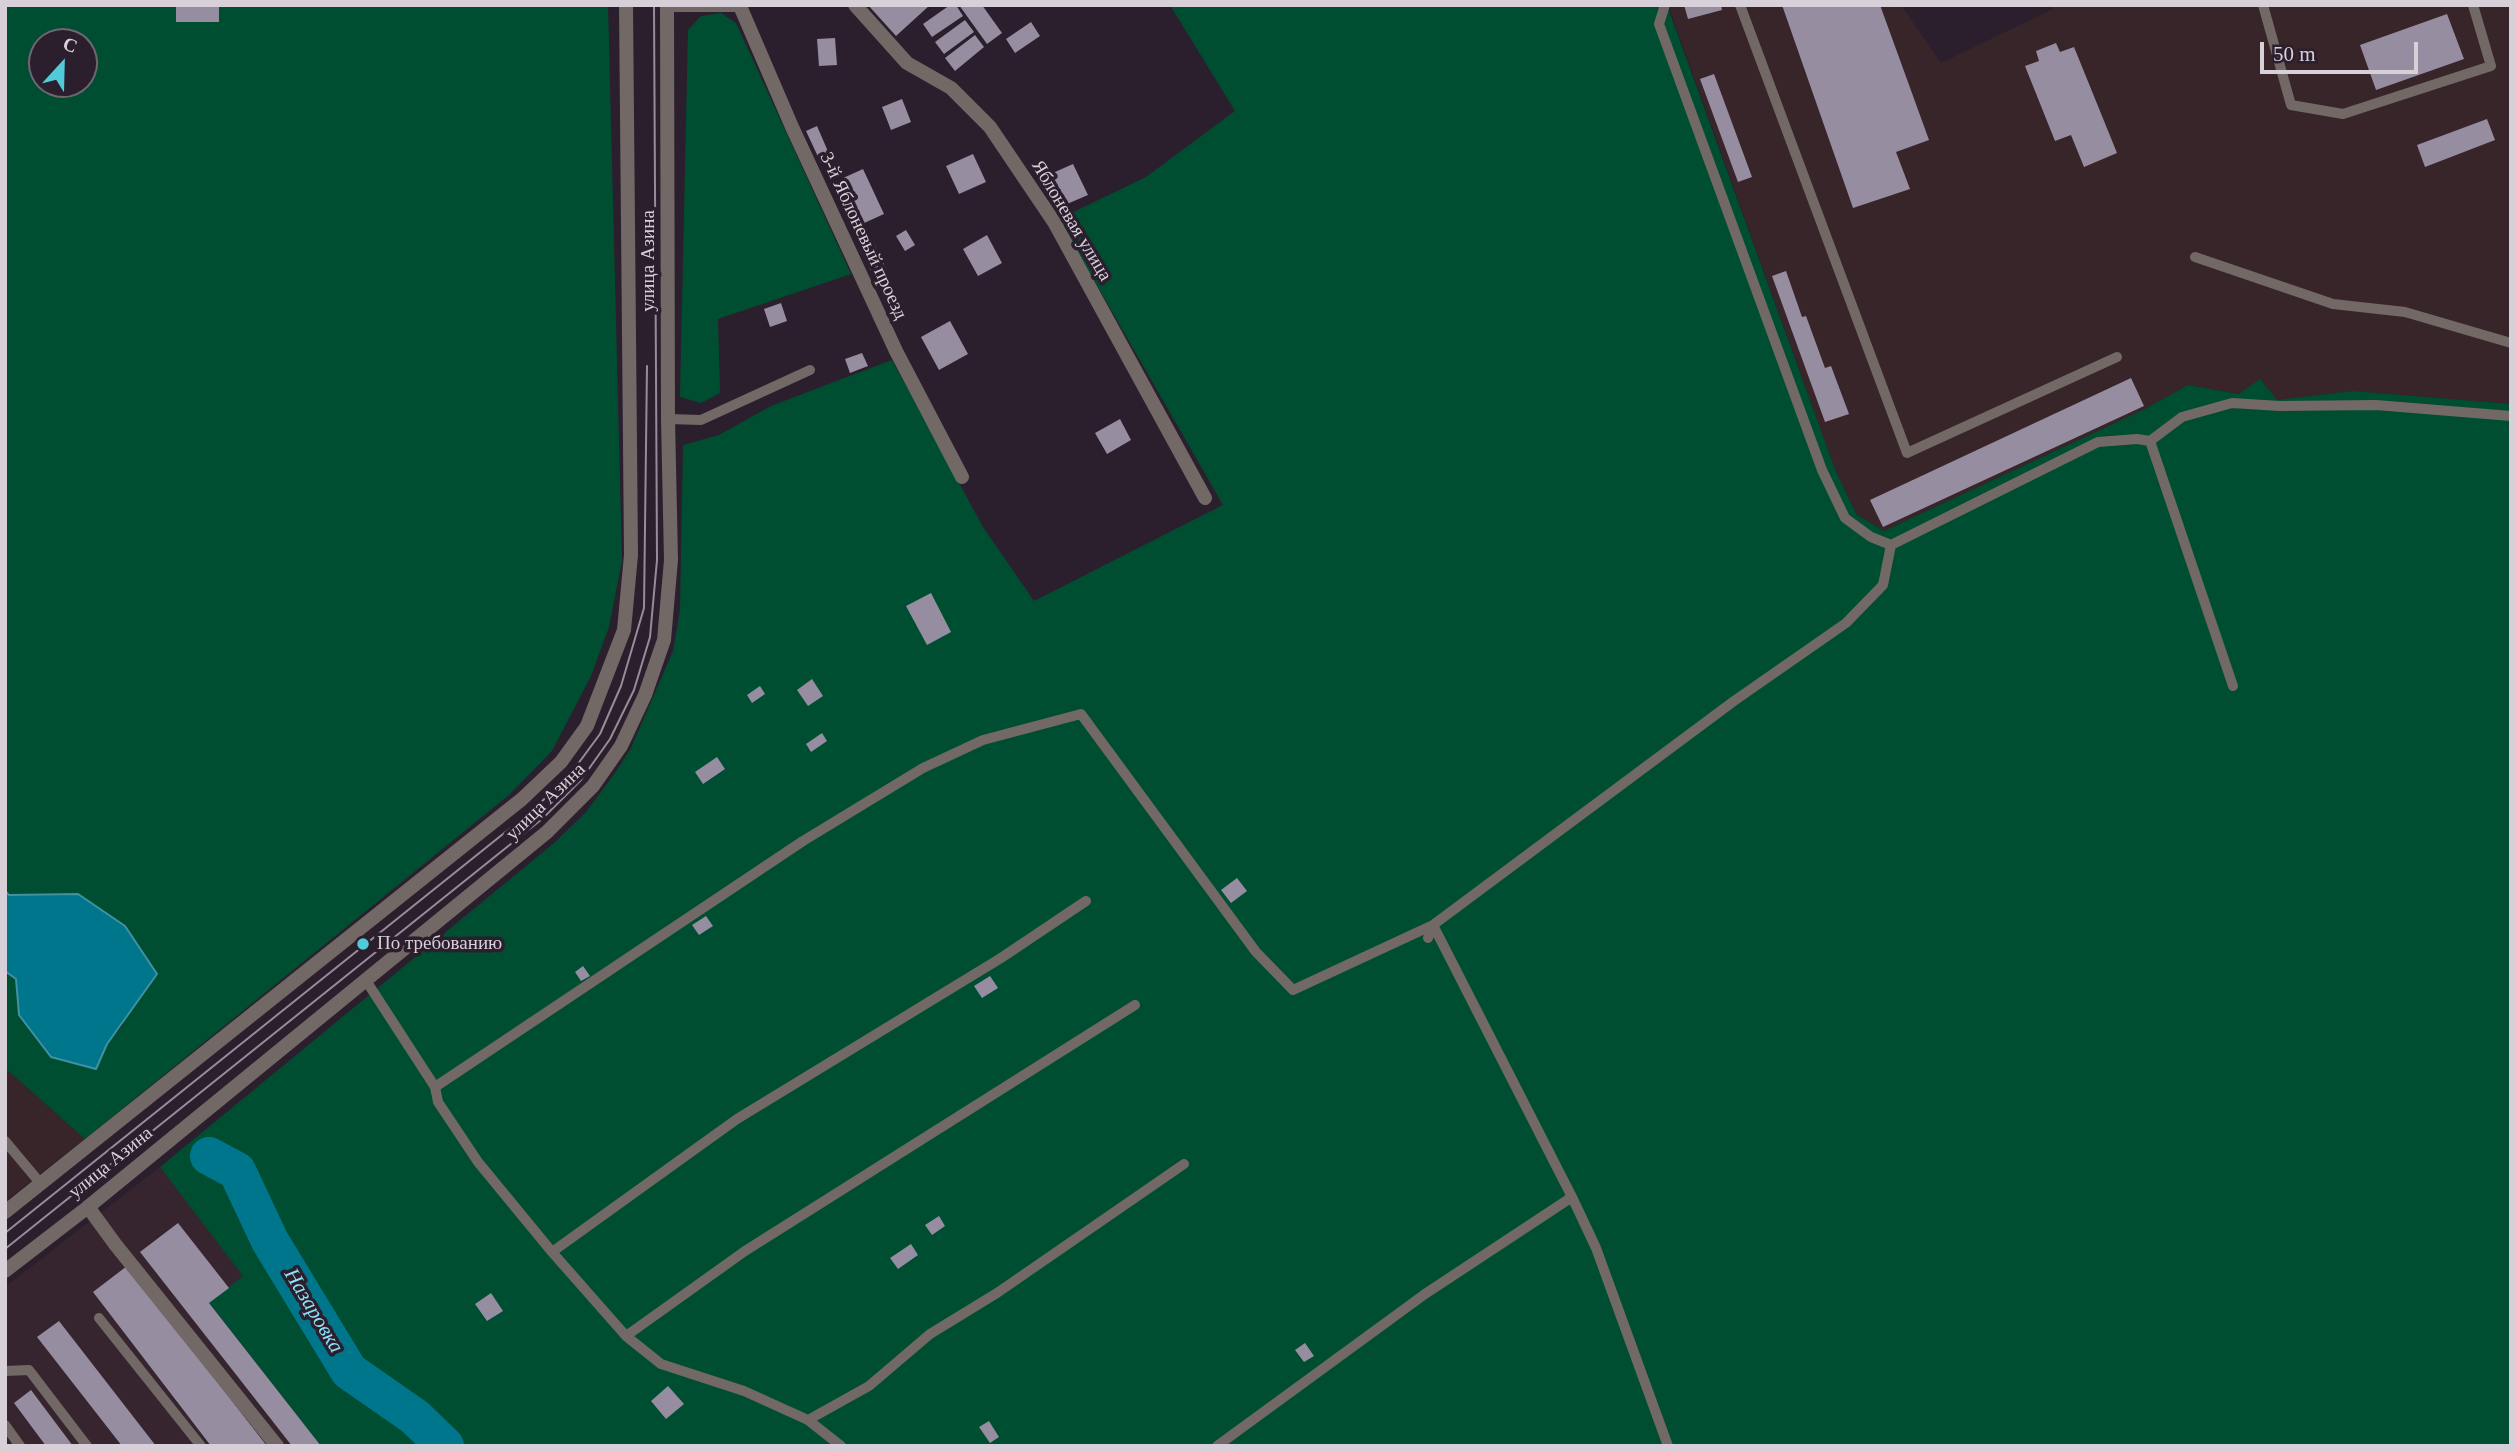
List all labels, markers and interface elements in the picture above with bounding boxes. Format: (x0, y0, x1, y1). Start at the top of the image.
north arrow (28, 28, 98, 98)
scale bar (2264, 28, 2422, 72)
text: С (60, 33, 81, 57)
text: 50 m (2273, 42, 2316, 66)
street label: 3-й Яблоневый проезд (814, 149, 912, 323)
street label: Яблоневая улица (1026, 156, 1116, 286)
street label: улица Азина (638, 210, 660, 312)
street label: улица Азина (502, 758, 590, 846)
place label: По требованию (377, 933, 502, 955)
marker: По требованию (355, 936, 371, 952)
street label: улица Азина (64, 1122, 158, 1204)
water label: Назаровка (278, 1264, 348, 1358)

